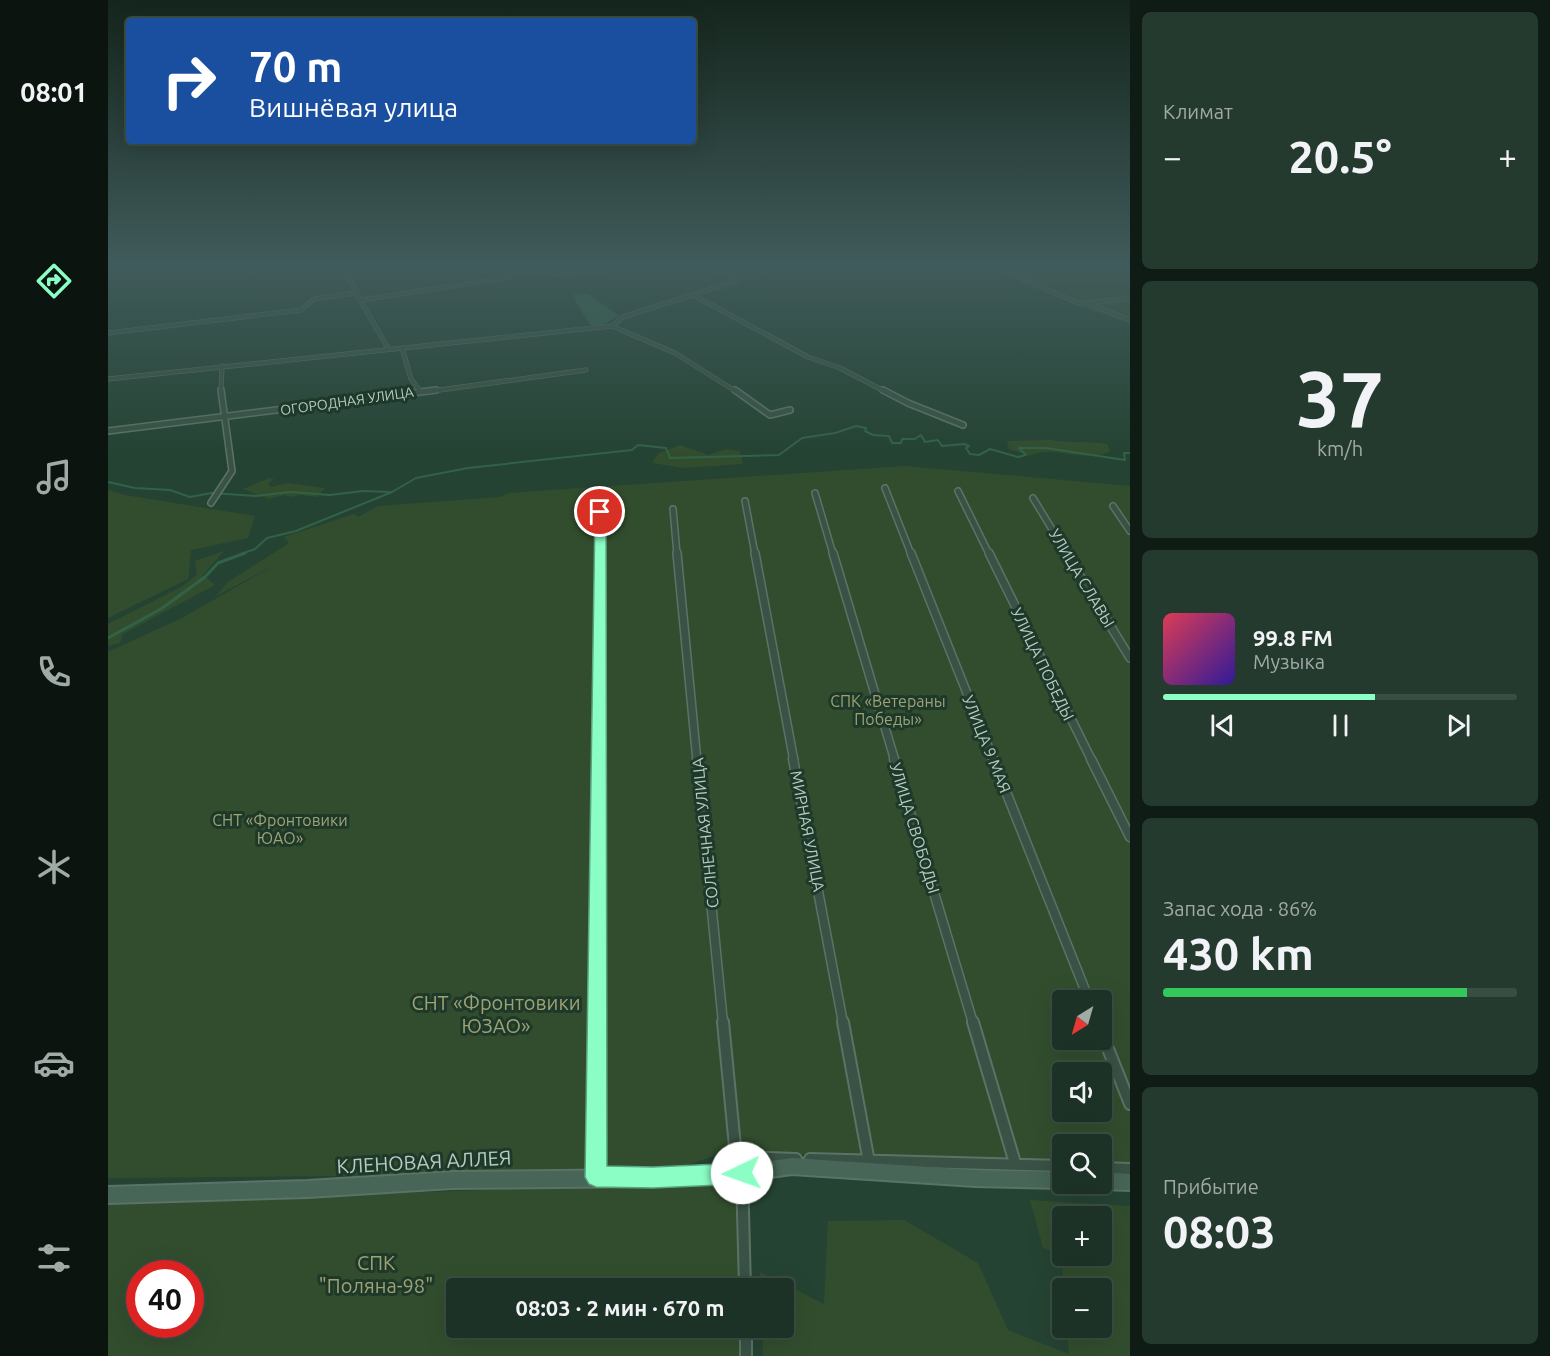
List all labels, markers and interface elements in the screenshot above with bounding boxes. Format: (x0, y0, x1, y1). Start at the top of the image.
icon: right (150, 42, 228, 120)
text: 70 m (249, 43, 343, 90)
text: 08:01 (20, 77, 88, 107)
text: Вишнёвая улица (249, 92, 458, 122)
text: Климат (1163, 100, 1233, 123)
text: 20.5° (1288, 131, 1392, 182)
text: − (1163, 138, 1182, 175)
text: + (1498, 138, 1517, 175)
icon: directions (33, 260, 75, 302)
text: 37 (1296, 354, 1384, 442)
street label: ОГОРОДНАЯ УЛИЦА (279, 384, 415, 418)
text: km/h (1317, 437, 1363, 460)
icon: music (33, 456, 75, 498)
pin (574, 486, 625, 537)
icon: arrive (583, 495, 616, 528)
street label: УЛИЦА СЛАВЫ (1046, 526, 1118, 630)
street label: УЛИЦА ПОБЕДЫ (1008, 605, 1078, 723)
text: 99.8 FM (1253, 625, 1333, 650)
text: Музыка (1253, 650, 1325, 673)
icon: phone (33, 651, 75, 693)
park label: СПК «Ветераны Победы» (830, 692, 946, 728)
street label: УЛИЦА 9 МАЯ (959, 693, 1015, 795)
icon: previous (1206, 709, 1239, 742)
icon: pause (1324, 709, 1357, 742)
icon: next (1442, 709, 1475, 742)
street label: СОЛНЕЧНАЯ УЛИЦА (688, 756, 722, 909)
street label: УЛИЦА СВОБОДЫ (887, 761, 943, 895)
street label: МИРНАЯ УЛИЦА (787, 769, 829, 894)
park label: СНТ «Фронтовики ЮАО» (212, 811, 348, 847)
icon: climate (33, 846, 75, 888)
text: Запас хода · 86% (1163, 897, 1317, 920)
text: 430 km (1163, 928, 1314, 979)
north arrow (1052, 990, 1112, 1050)
map controls (1052, 990, 1112, 1338)
park label: СНТ «Фронтовики ЮЗАО» (411, 991, 581, 1037)
icon: car (33, 1042, 75, 1084)
button: sound (1052, 1062, 1112, 1122)
button: search (1052, 1134, 1112, 1194)
position arrow (710, 1141, 774, 1205)
street label: КЛЕНОВАЯ АЛЛЕЯ (336, 1145, 512, 1178)
text: Прибытие (1163, 1175, 1259, 1198)
button: + (1052, 1206, 1112, 1266)
text: 08:03 (1163, 1206, 1276, 1257)
icon: filters (33, 1237, 75, 1279)
park label: СПК "Поляна-98" (319, 1251, 433, 1297)
speed limit sign: 40 (126, 1260, 204, 1338)
button: − (1052, 1278, 1112, 1338)
text: 08:03 · 2 мин · 670 m (516, 1295, 724, 1320)

